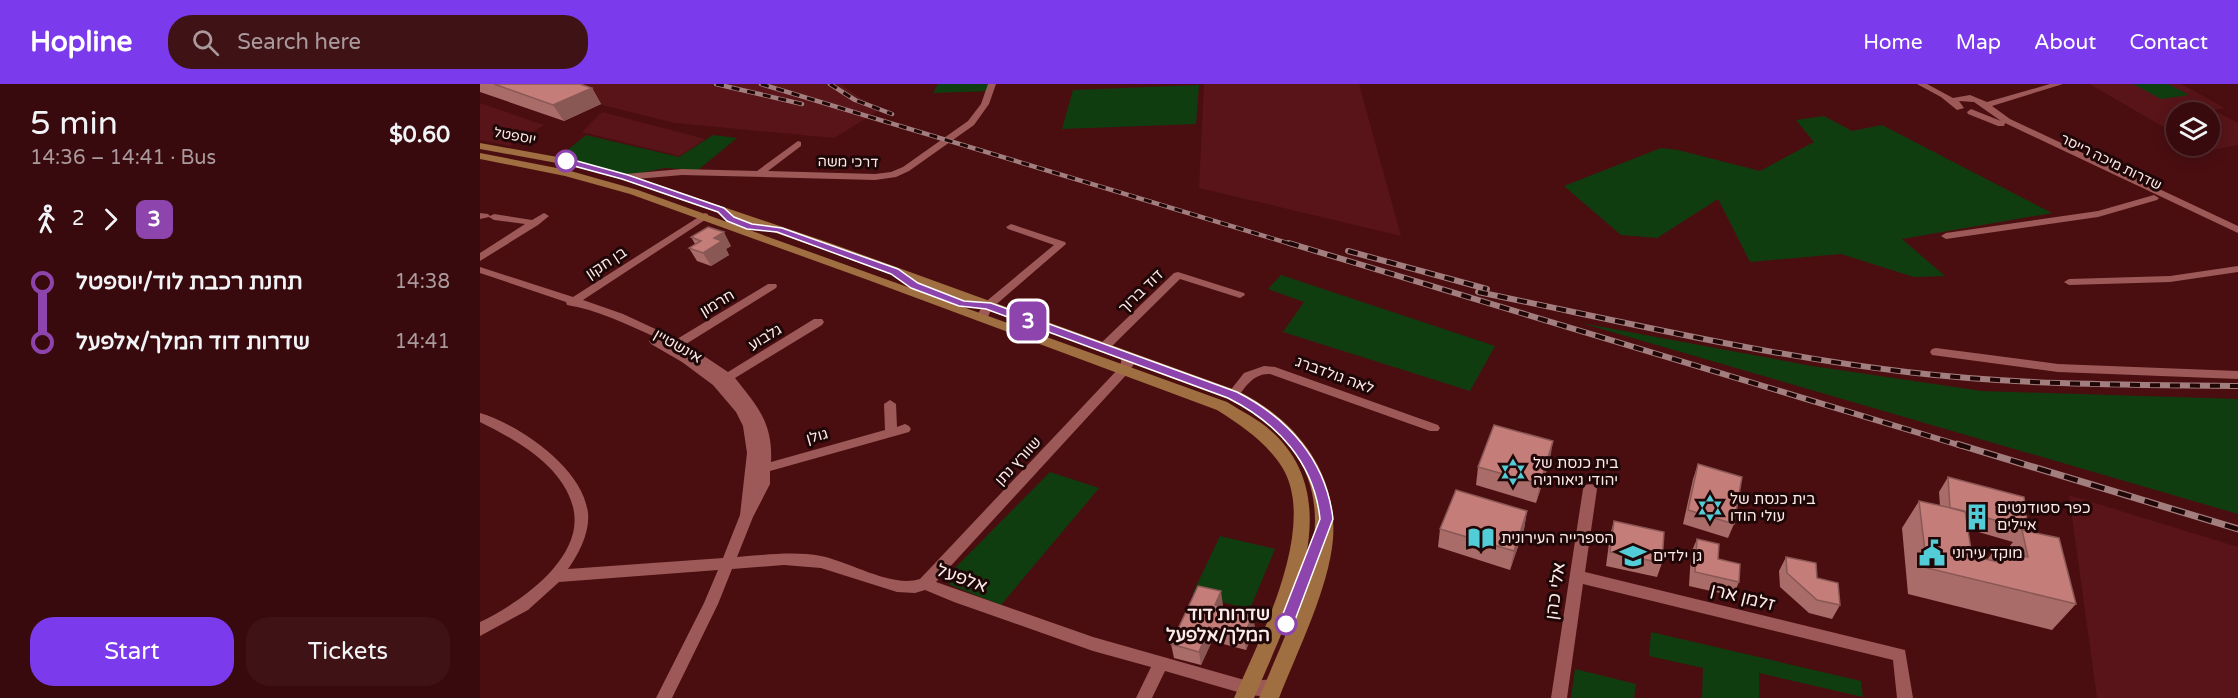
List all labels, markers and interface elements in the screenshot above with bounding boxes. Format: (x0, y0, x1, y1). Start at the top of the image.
search box (168, 15, 588, 69)
text: Hopline (30, 25, 132, 59)
icon: search (189, 26, 222, 59)
text: Search here (237, 29, 361, 55)
text: Home (1863, 30, 1923, 55)
text: Map (1956, 30, 2001, 55)
text: About (2034, 30, 2096, 55)
text: Contact (2129, 30, 2208, 55)
map controls (2166, 102, 2220, 156)
button: layers (2166, 102, 2220, 156)
text: 5 min (30, 104, 118, 143)
text: $0.60 (389, 122, 450, 148)
street label: יוספטל (492, 124, 538, 148)
street label: שדרות מיכה רייסר (2058, 130, 2164, 194)
text: 14:36 – 14:41 · Bus (30, 146, 216, 170)
unlabelled marker (555, 150, 577, 172)
street label: דרכי משה (817, 153, 879, 171)
icon: walk (30, 203, 63, 236)
icon: forward (94, 203, 127, 236)
text: 2 (72, 207, 85, 231)
text: 3 (148, 207, 161, 232)
street label: בן חקון (582, 243, 630, 283)
street label: דוד ברוך (1115, 265, 1167, 317)
text: תחנת רכבת לוד/יוספטל (76, 269, 303, 295)
text: 14:38 (395, 270, 450, 294)
street label: חרמון (696, 286, 738, 320)
line badge: 3 (1008, 302, 1048, 340)
text: 3 (1021, 309, 1035, 334)
street label: גלבוע (745, 320, 785, 354)
street label: אינשטיין (651, 325, 705, 367)
text: שדרות דוד המלך/אלפעל (76, 329, 310, 355)
text: 14:41 (395, 330, 450, 354)
street label: לאה גולדברג (1293, 352, 1377, 398)
street label: גולן (804, 424, 830, 448)
street label: שוורץ נתן (991, 433, 1045, 489)
place label: בית כנסת של יהודי גיאורגיה (1533, 454, 1619, 489)
synagogue icon: בית כנסת של יהודי גיאורגיה (1498, 457, 1528, 487)
place label: בית כנסת של עולי הודו (1730, 490, 1816, 525)
synagogue icon: בית כנסת של עולי הודו (1695, 493, 1725, 523)
place label: כפר סטודנטים איילים (1997, 499, 2090, 534)
building icon: כפר סטודנטים איילים (1962, 502, 1992, 532)
library icon: הספרייה העירונית (1466, 523, 1496, 553)
place label: הספרייה העירונית (1501, 529, 1614, 547)
public building icon: מוקד עירוני (1917, 538, 1947, 568)
school or university icon: גן ילדים (1618, 541, 1648, 571)
place label: מוקד עירוני (1952, 544, 2023, 562)
place label: גן ילדים (1653, 547, 1702, 565)
street label: אלפעל (934, 559, 990, 597)
street label: אלי כהן (1540, 561, 1570, 621)
street label: זלמן ארן (1708, 578, 1778, 616)
place label: שדרות דוד המלך/אלפעל (1166, 603, 1270, 646)
marker: שדרות דוד המלך/אלפעל (1275, 613, 1297, 635)
button: Start (30, 617, 234, 686)
button: Tickets (246, 617, 450, 686)

